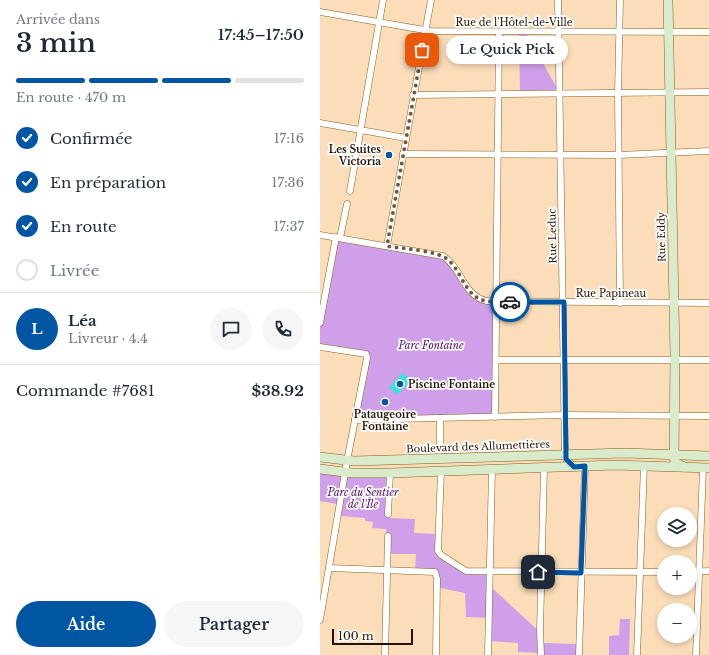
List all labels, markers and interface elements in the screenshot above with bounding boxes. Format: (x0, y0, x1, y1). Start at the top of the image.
text: Arrivée dans (16, 11, 100, 28)
street label: Rue de l'Hôtel-de-Ville (456, 16, 573, 29)
text: 17:45–17:50 (218, 25, 304, 44)
text: 3 min (16, 27, 96, 59)
pin (405, 33, 439, 67)
callout: Le Quick Pick (446, 36, 568, 64)
icon: bag (411, 39, 433, 61)
text: Le Quick Pick (459, 41, 555, 58)
text: En route · 470 m (16, 89, 126, 106)
icon: check (16, 127, 38, 149)
text: Confirmée (50, 129, 132, 148)
text: 17:16 (274, 130, 304, 147)
place label: Les Suites Victoria (329, 143, 381, 168)
marker: Les Suites Victoria (384, 150, 394, 160)
icon: check (16, 171, 38, 193)
text: En préparation (50, 173, 166, 192)
text: 17:36 (272, 174, 304, 191)
street label: Rue Leduc (546, 208, 559, 264)
street label: Rue Eddy (655, 211, 668, 262)
icon: check (16, 215, 38, 237)
text: En route (50, 217, 117, 236)
text: 17:37 (273, 218, 304, 235)
text: Livrée (50, 261, 99, 280)
courier (490, 282, 530, 322)
street label: Rue Papineau (576, 287, 647, 300)
icon: car (499, 291, 521, 313)
button: chat (210, 308, 252, 350)
button: phone (262, 308, 304, 350)
text: Léa (68, 311, 97, 330)
text: L (31, 319, 43, 338)
text: Livreur · 4.4 (68, 330, 148, 347)
park label: Parc Fontaine (397, 339, 464, 352)
place label: Piscine Fontaine (408, 378, 495, 391)
marker: Piscine Fontaine (395, 379, 405, 389)
text: Commande #7681 (16, 381, 155, 400)
text: $38.92 (251, 381, 304, 400)
marker: Pataugeoire Fontaine (380, 397, 390, 407)
place label: Pataugeoire Fontaine (354, 408, 416, 433)
street label: Boulevard des Allumettières (406, 437, 551, 456)
park label: Parc du Sentier de l'Île (326, 486, 399, 511)
map controls (657, 507, 697, 643)
button: layers (657, 507, 697, 547)
pin (521, 555, 555, 589)
button: + (657, 555, 697, 595)
icon: home (527, 561, 549, 583)
button: Aide (16, 601, 156, 647)
button: Partager (164, 601, 304, 647)
button: − (657, 603, 697, 643)
scale bar (332, 627, 413, 646)
text: 100 m (338, 629, 374, 643)

